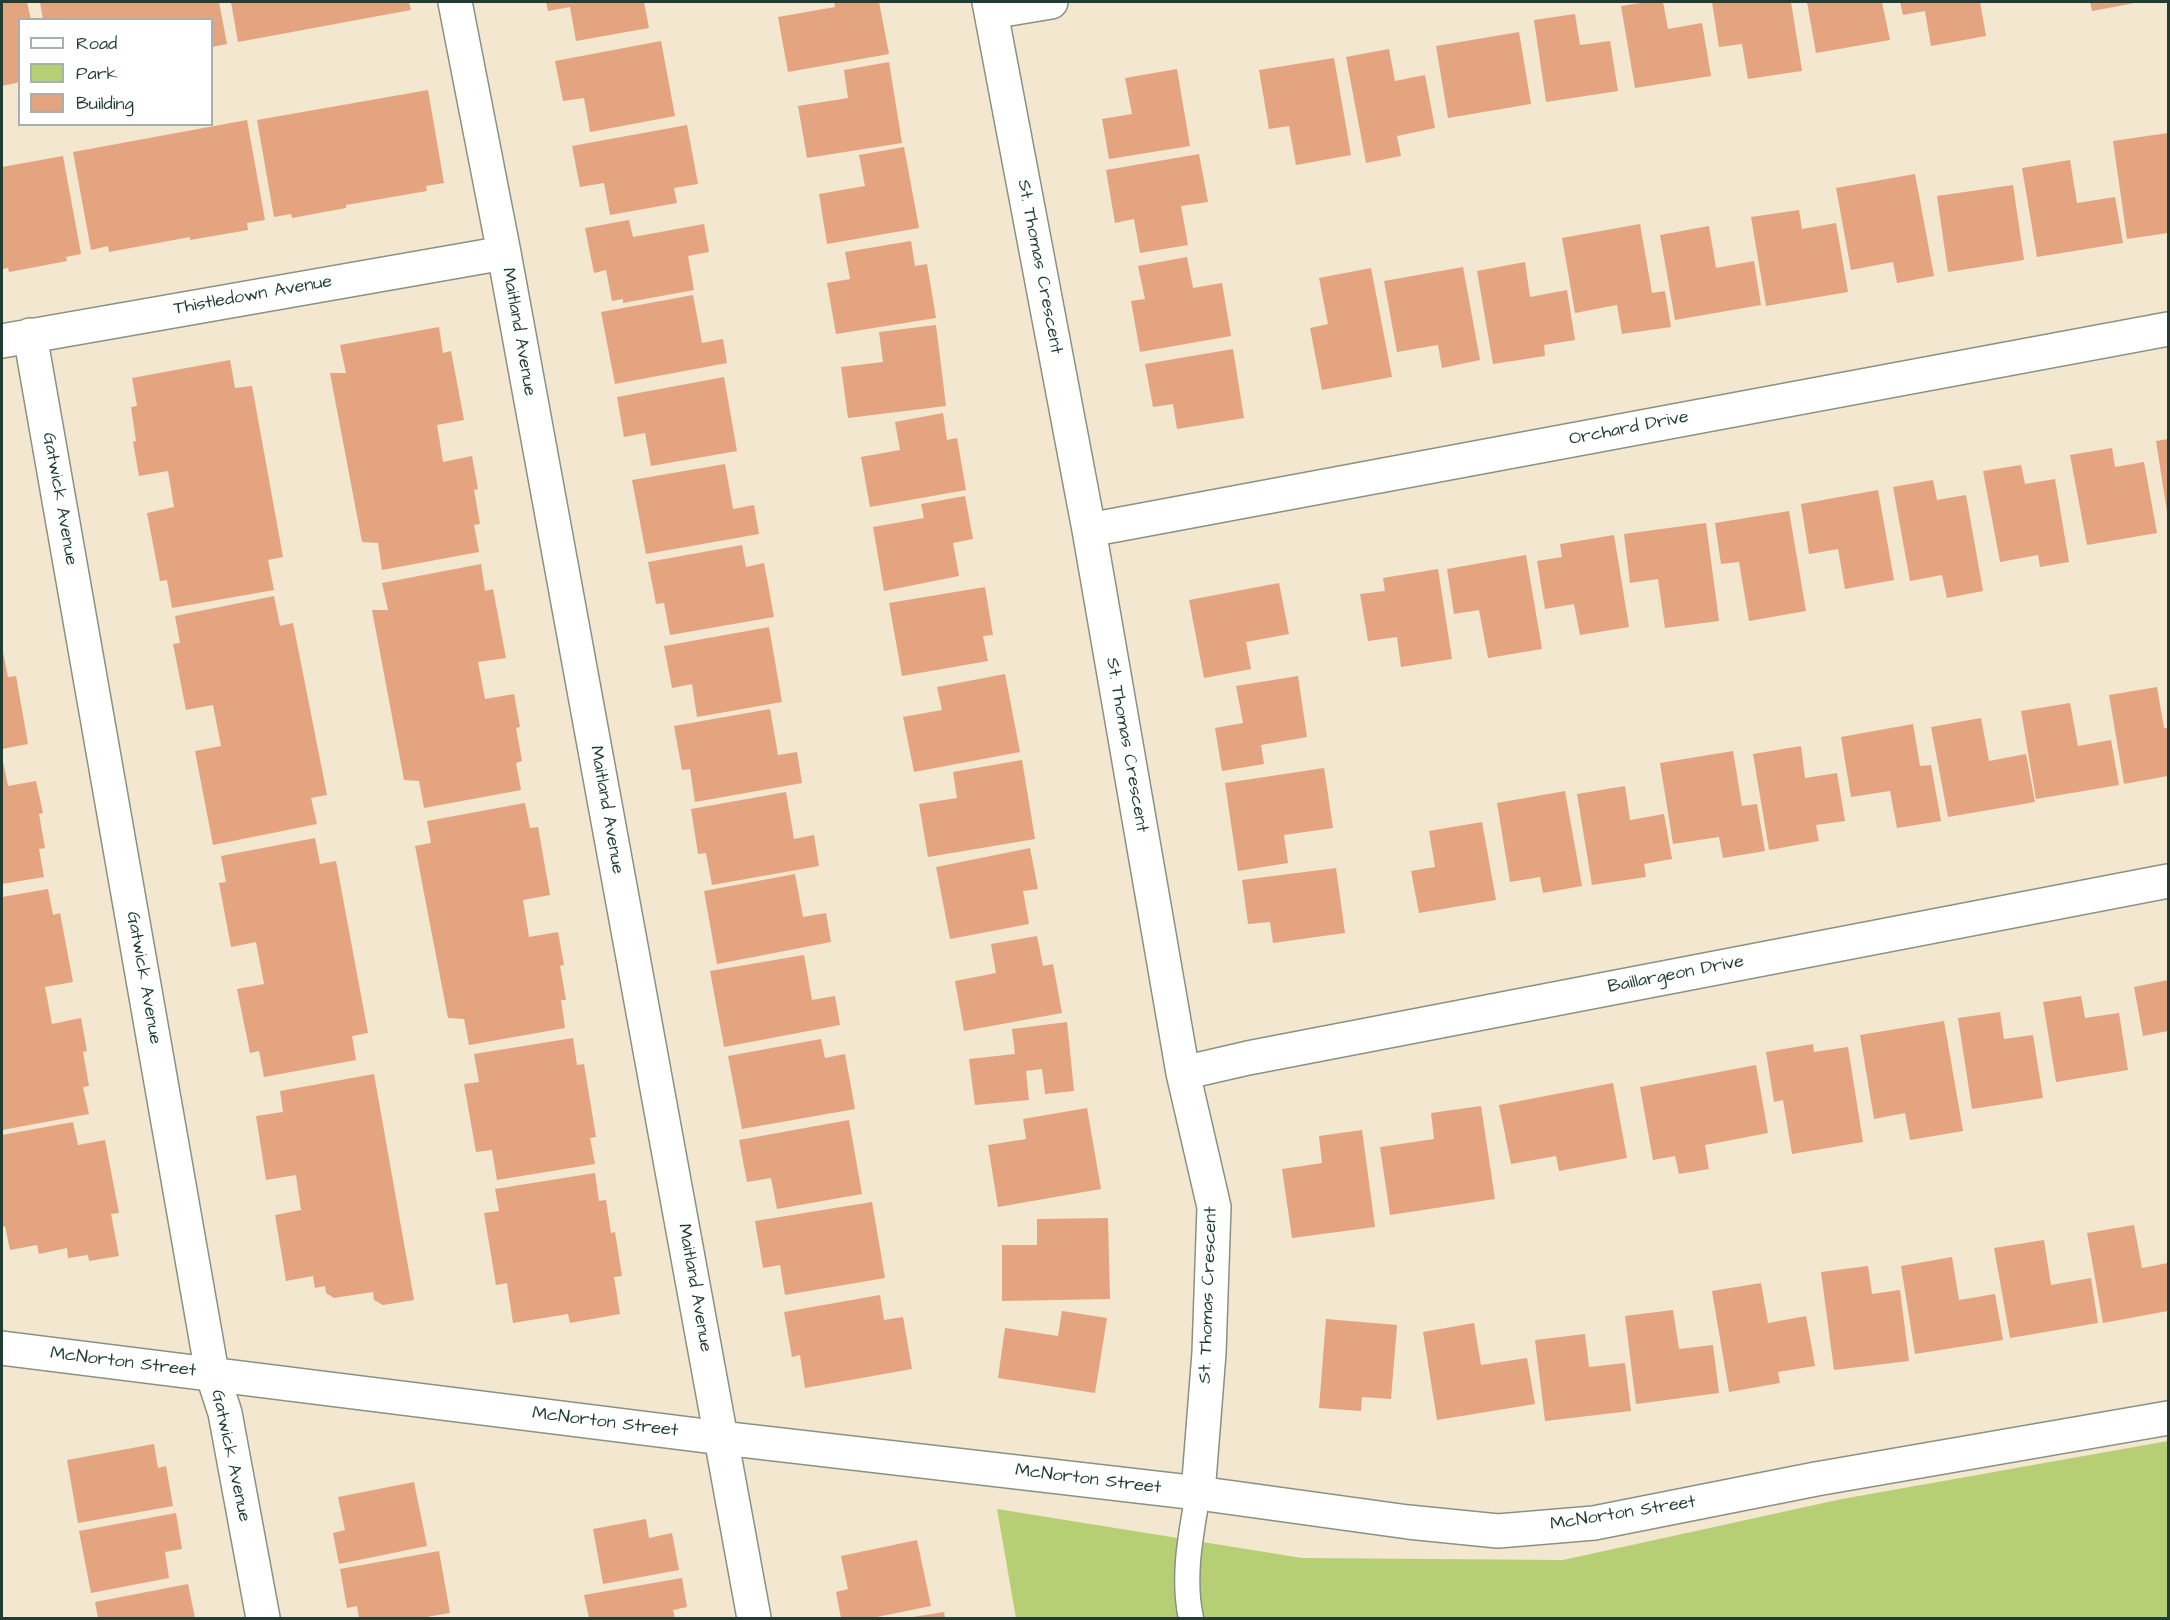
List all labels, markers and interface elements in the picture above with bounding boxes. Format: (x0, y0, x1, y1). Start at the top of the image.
legend (18, 18, 213, 126)
text: Road (76, 31, 117, 56)
text: Park (76, 61, 118, 86)
text: Building (76, 91, 134, 116)
street label: St. Thomas Crescent (1012, 178, 1066, 356)
street label: Maitland Avenue (496, 266, 540, 398)
street label: Thistledown Avenue (172, 271, 334, 321)
street label: Orchard Drive (1567, 407, 1691, 451)
street label: Gatwick Avenue (37, 431, 81, 567)
street label: St. Thomas Crescent (1100, 656, 1152, 834)
street label: Maitland Avenue (584, 744, 628, 876)
street label: Gatwick Avenue (121, 910, 165, 1046)
street label: Baillargeon Drive (1606, 951, 1746, 999)
street label: St. Thomas Crescent (1195, 1206, 1223, 1384)
street label: Maitland Avenue (672, 1222, 716, 1354)
street label: McNorton Street (49, 1343, 197, 1383)
street label: Gatwick Avenue (205, 1388, 255, 1524)
street label: McNorton Street (531, 1403, 679, 1443)
street label: McNorton Street (1014, 1460, 1162, 1500)
street label: McNorton Street (1549, 1492, 1697, 1536)

